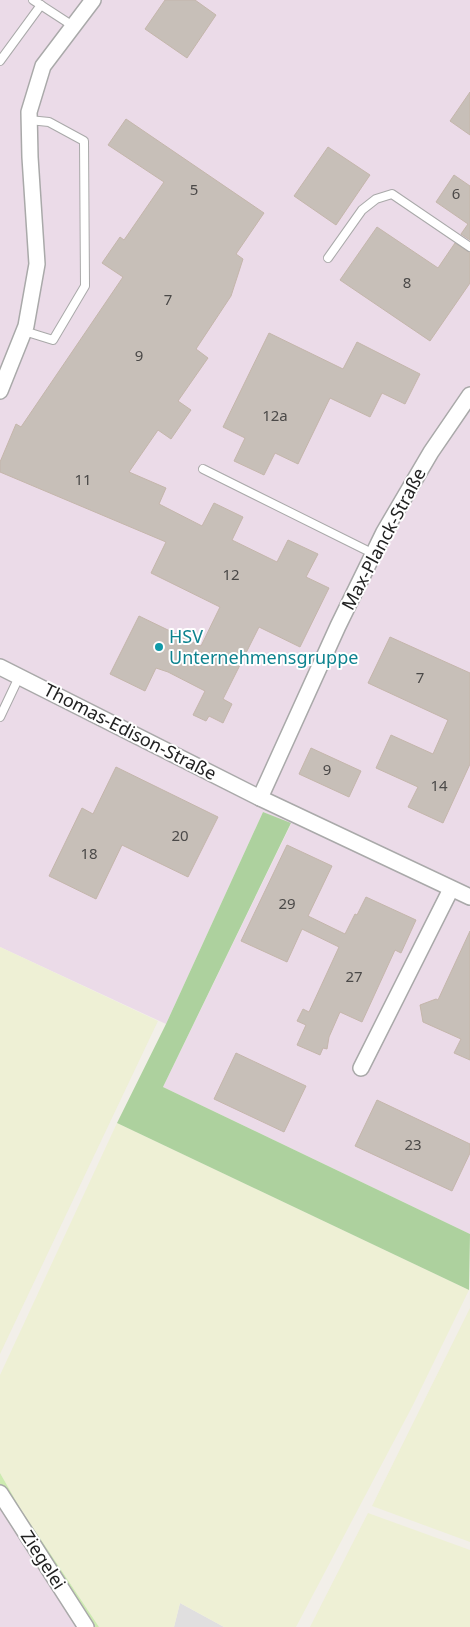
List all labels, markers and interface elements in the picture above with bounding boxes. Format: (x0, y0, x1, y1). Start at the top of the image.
house number: 5 (190, 179, 198, 199)
house number: 6 (452, 183, 460, 203)
house number: 8 (403, 272, 411, 292)
house number: 7 (164, 289, 172, 309)
house number: 9 (135, 345, 143, 365)
house number: 12a (262, 405, 288, 425)
street label: Max-Planck-Straße (336, 463, 431, 614)
house number: 11 (74, 469, 92, 489)
house number: 12 (222, 564, 240, 584)
place label: HSV Unternehmensgruppe (169, 624, 358, 669)
marker: HSV Unternehmensgruppe (153, 641, 165, 653)
house number: 7 (416, 667, 424, 687)
street label: Thomas-Edison-Straße (40, 677, 221, 785)
house number: 9 (323, 759, 331, 779)
house number: 14 (430, 775, 448, 795)
house number: 20 (171, 825, 189, 845)
house number: 18 (80, 843, 98, 863)
house number: 29 (278, 893, 296, 913)
house number: 27 (345, 966, 363, 986)
house number: 23 (404, 1134, 422, 1154)
street label: Ziegelei (16, 1525, 72, 1594)

